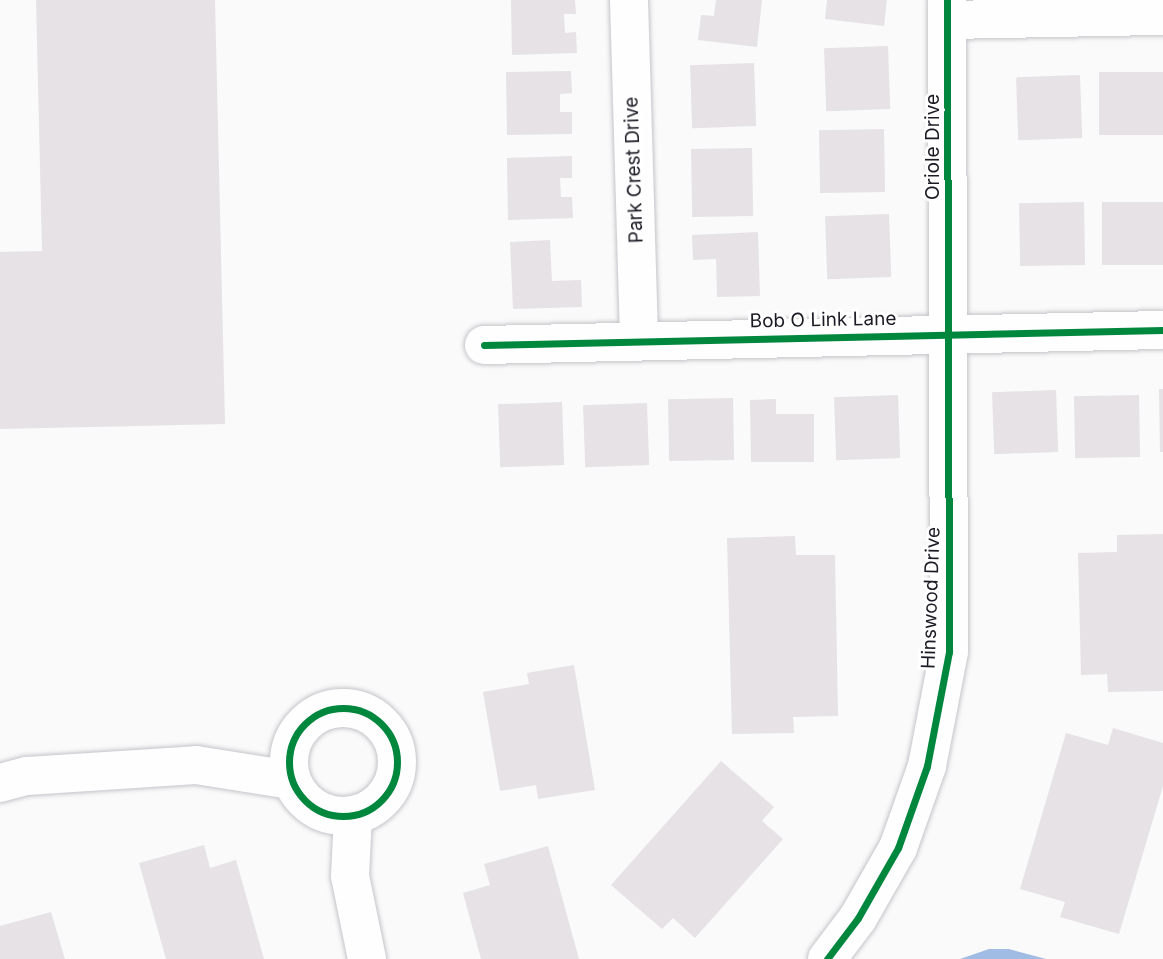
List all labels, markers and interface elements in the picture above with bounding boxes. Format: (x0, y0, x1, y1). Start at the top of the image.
street label: Oriole Drive (922, 94, 944, 200)
street label: Park Crest Drive (620, 96, 648, 244)
street label: Bob O Link Lane (749, 307, 897, 333)
street label: Hinswood Drive (917, 527, 945, 669)

